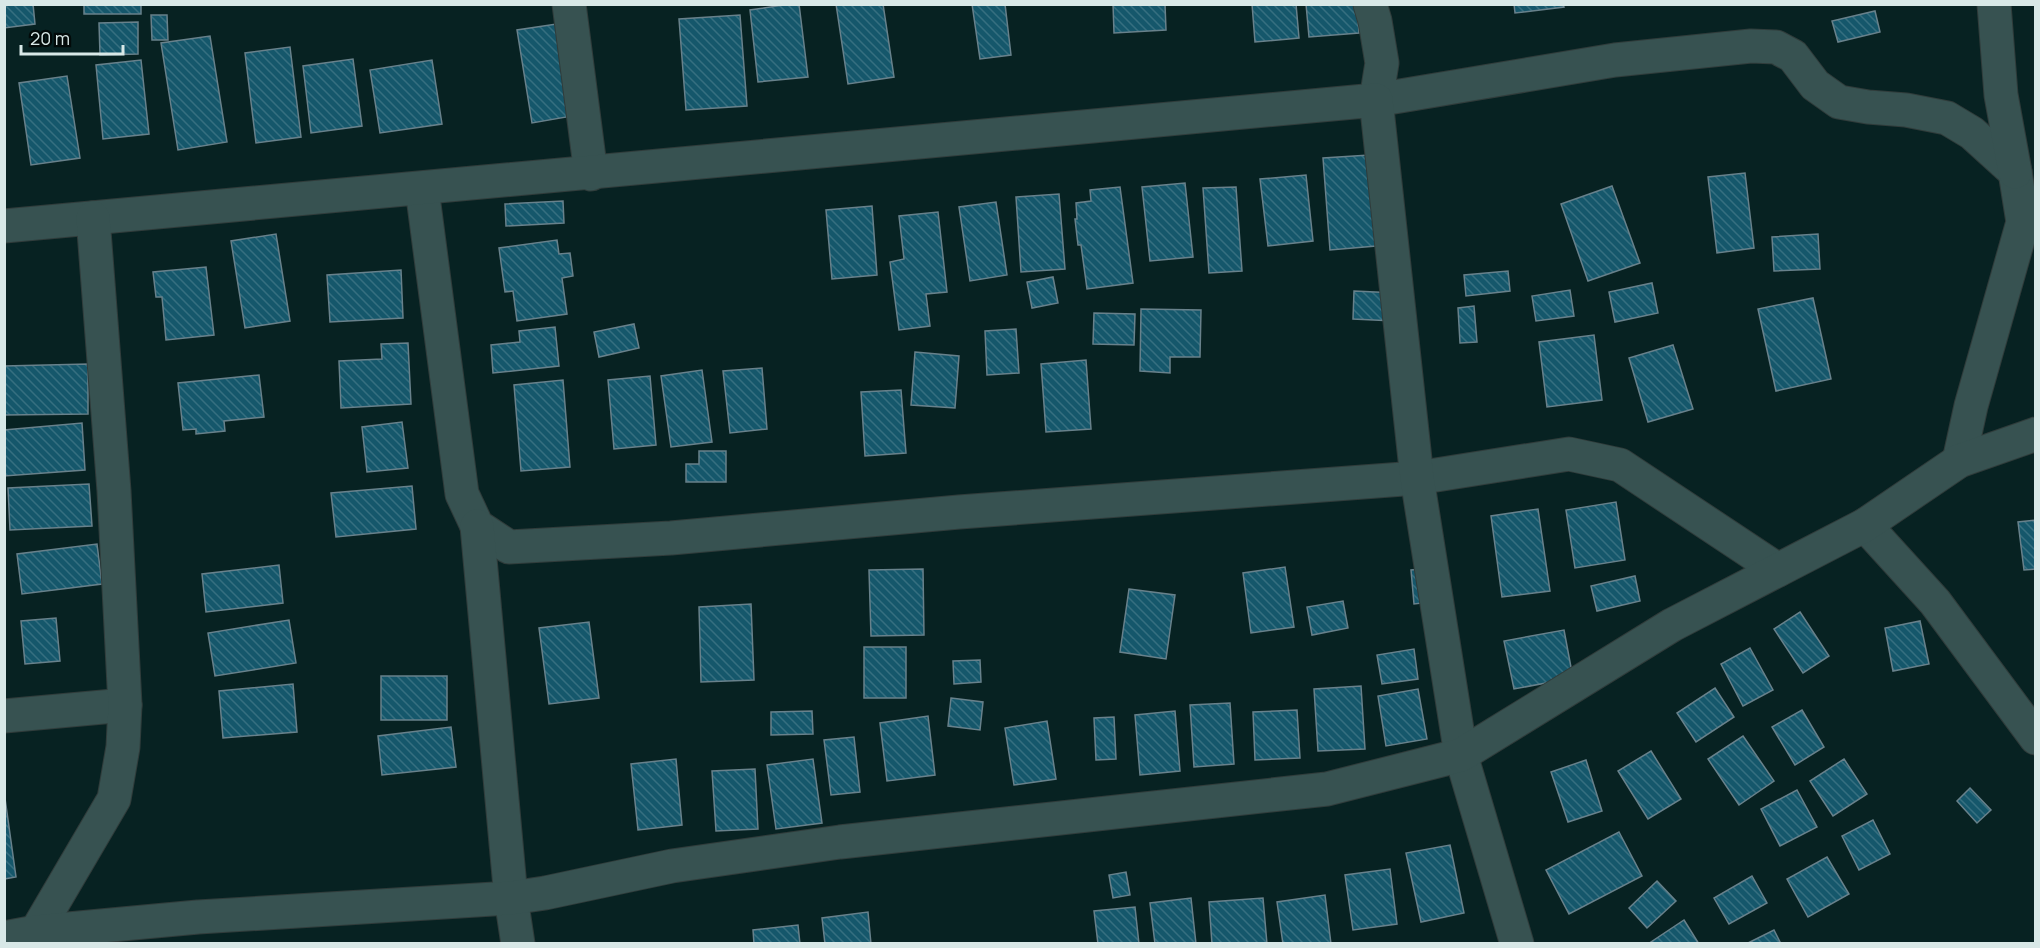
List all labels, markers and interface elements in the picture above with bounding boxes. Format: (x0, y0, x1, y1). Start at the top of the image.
scale bar (21, 18, 123, 56)
text: 20 m (30, 26, 70, 50)

